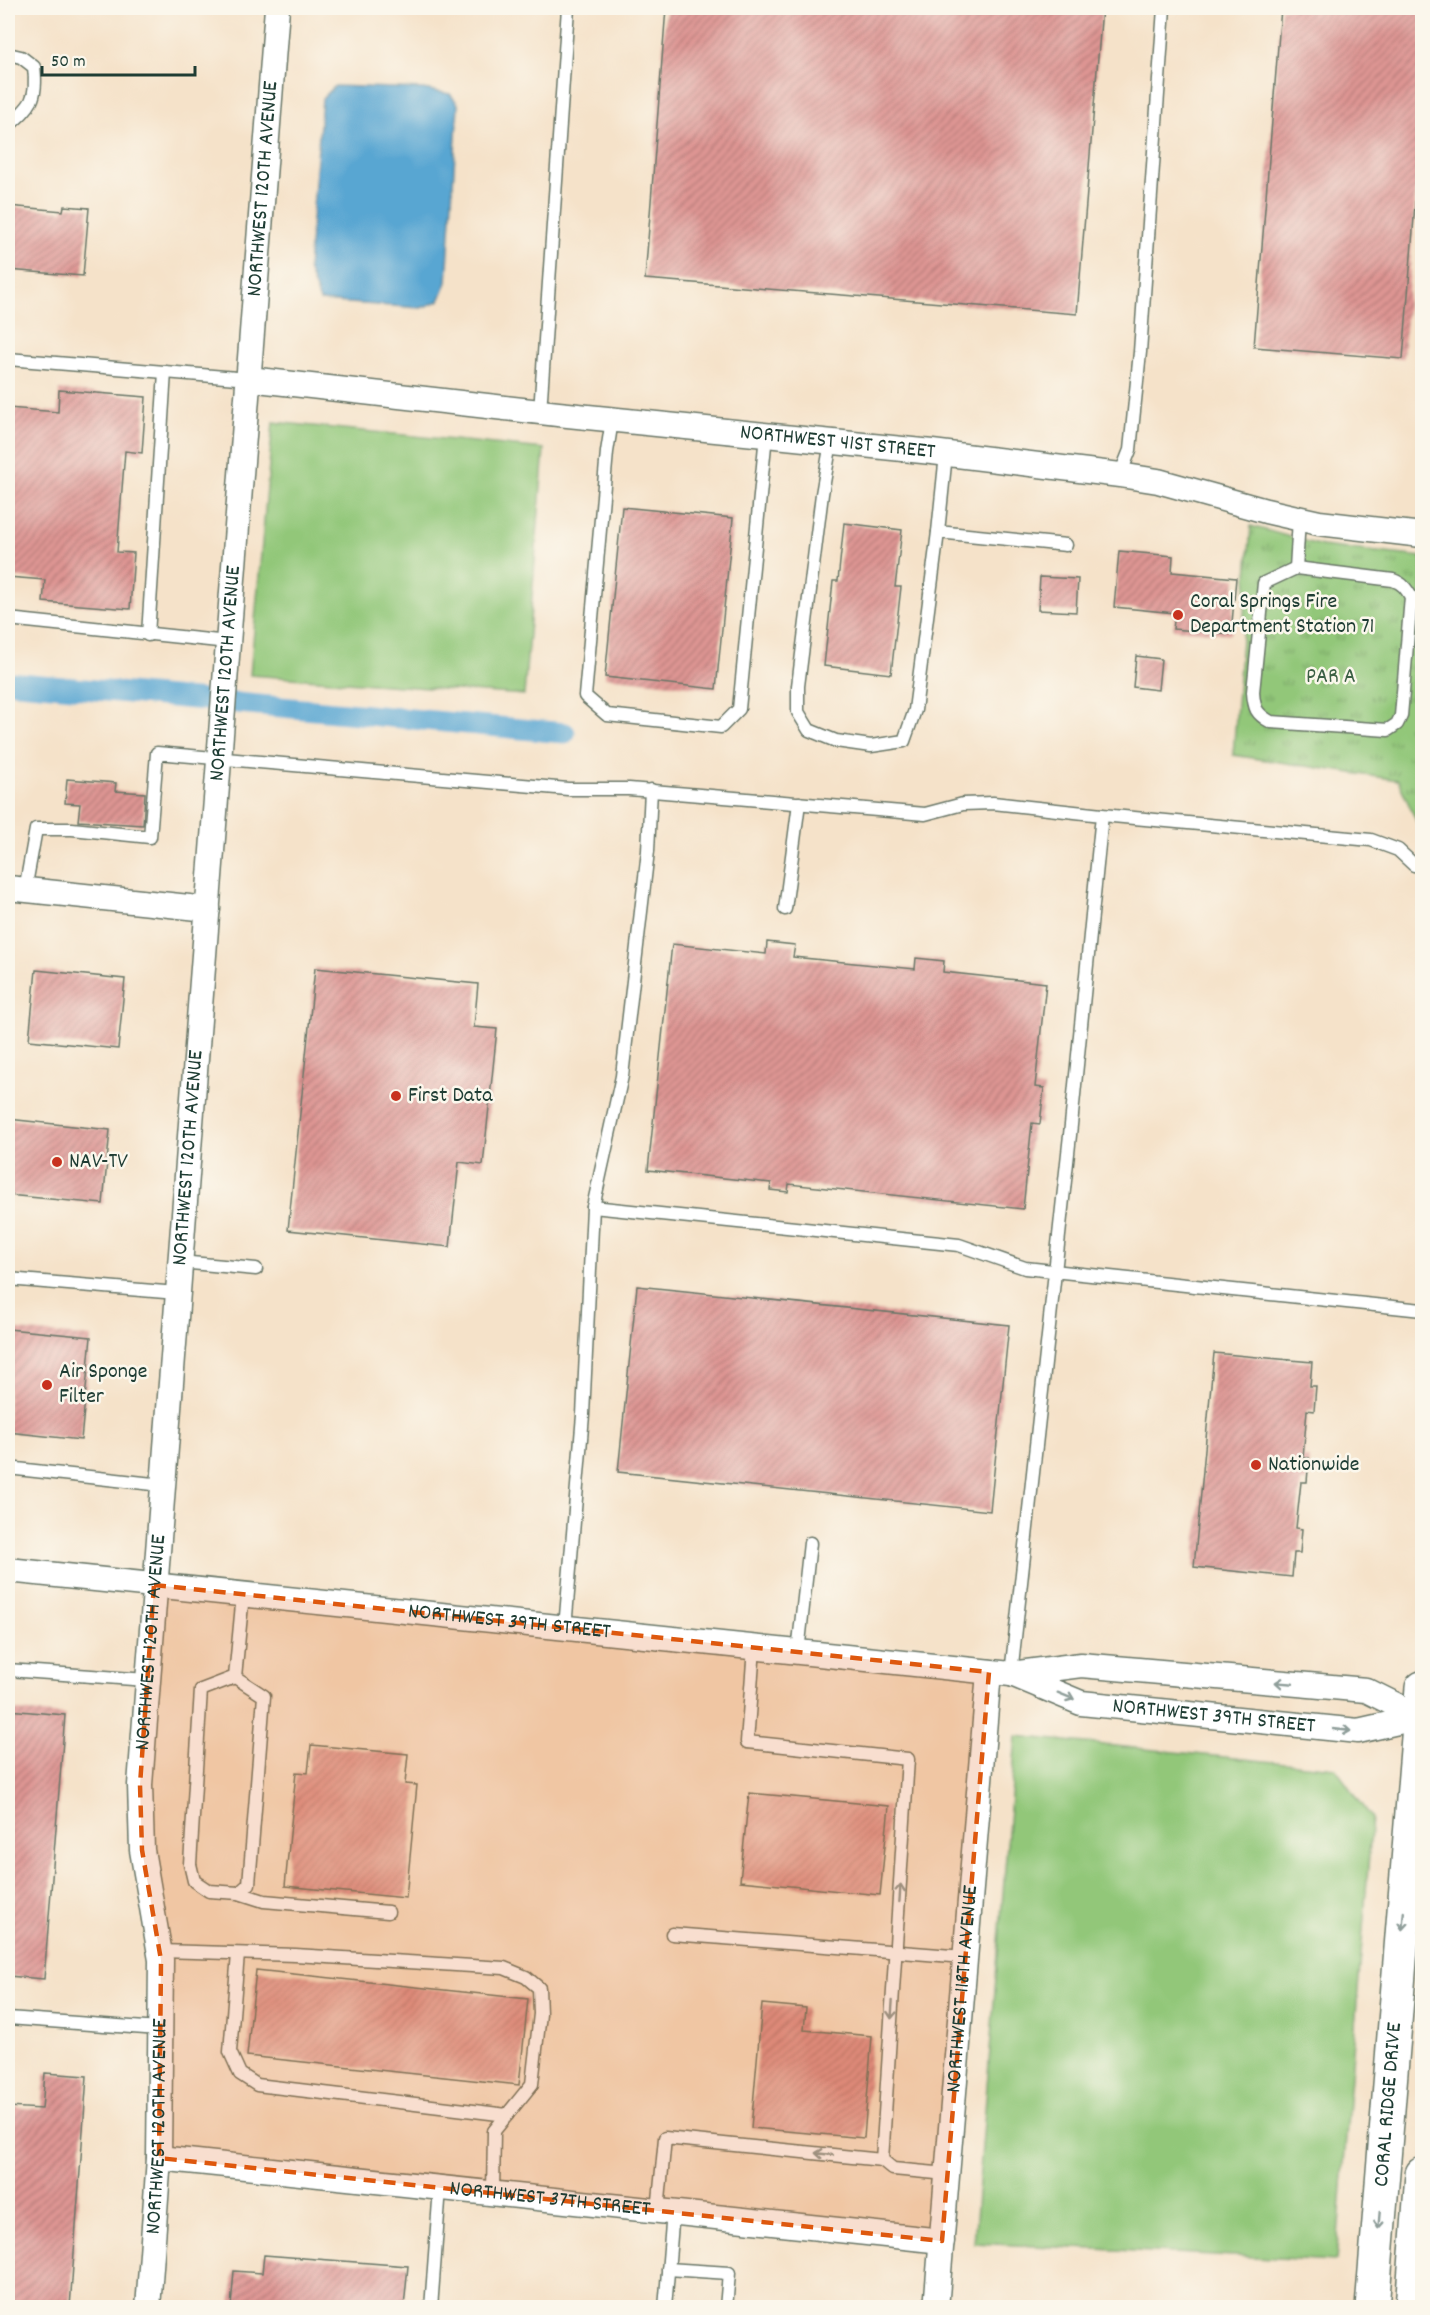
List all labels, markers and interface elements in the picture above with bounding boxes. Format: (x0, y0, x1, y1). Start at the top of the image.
scale bar (42, 39, 195, 77)
text: 50 m (51, 50, 86, 75)
street label: NORTHWEST 120TH AVENUE (239, 80, 287, 298)
street label: NORTHWEST 41ST STREET (738, 417, 937, 468)
street label: NORTHWEST 120TH AVENUE (202, 564, 249, 782)
place label: Coral Springs Fire Department Station 71 (1190, 587, 1374, 643)
marker: Coral Springs Fire Department Station 71 (1171, 608, 1185, 622)
park label: PAR A (1306, 662, 1356, 693)
street label: NORTHWEST 120TH AVENUE (165, 1049, 212, 1267)
place label: First Data (408, 1081, 493, 1112)
marker: First Data (389, 1089, 403, 1103)
place label: NAV-TV (69, 1147, 128, 1178)
marker: NAV-TV (50, 1155, 64, 1169)
place label: Air Sponge Filter (59, 1357, 147, 1413)
marker: Air Sponge Filter (40, 1378, 54, 1392)
place label: Nationwide (1268, 1450, 1359, 1481)
marker: Nationwide (1249, 1458, 1263, 1472)
street label: NORTHWEST 120TH AVENUE (127, 1534, 175, 1751)
street label: NORTHWEST 39TH STREET (406, 1596, 612, 1648)
one-way arrow (1275, 1677, 1294, 1688)
one-way arrow (1056, 1691, 1074, 1702)
street label: NORTHWEST 39TH STREET (1111, 1691, 1317, 1742)
one-way arrow (1332, 1724, 1351, 1735)
one-way arrow (894, 1884, 905, 1904)
street label: NORTHWEST 118TH AVENUE (938, 1884, 987, 2094)
one-way arrow (1397, 1911, 1408, 1931)
one-way arrow (887, 2000, 898, 2020)
street label: NORTHWEST 120TH AVENUE (138, 2018, 176, 2235)
street label: CORAL RIDGE DRIVE (1366, 2021, 1410, 2188)
one-way arrow (814, 2148, 834, 2159)
street label: NORTHWEST 37TH STREET (448, 2173, 652, 2226)
one-way arrow (1373, 2210, 1384, 2230)

